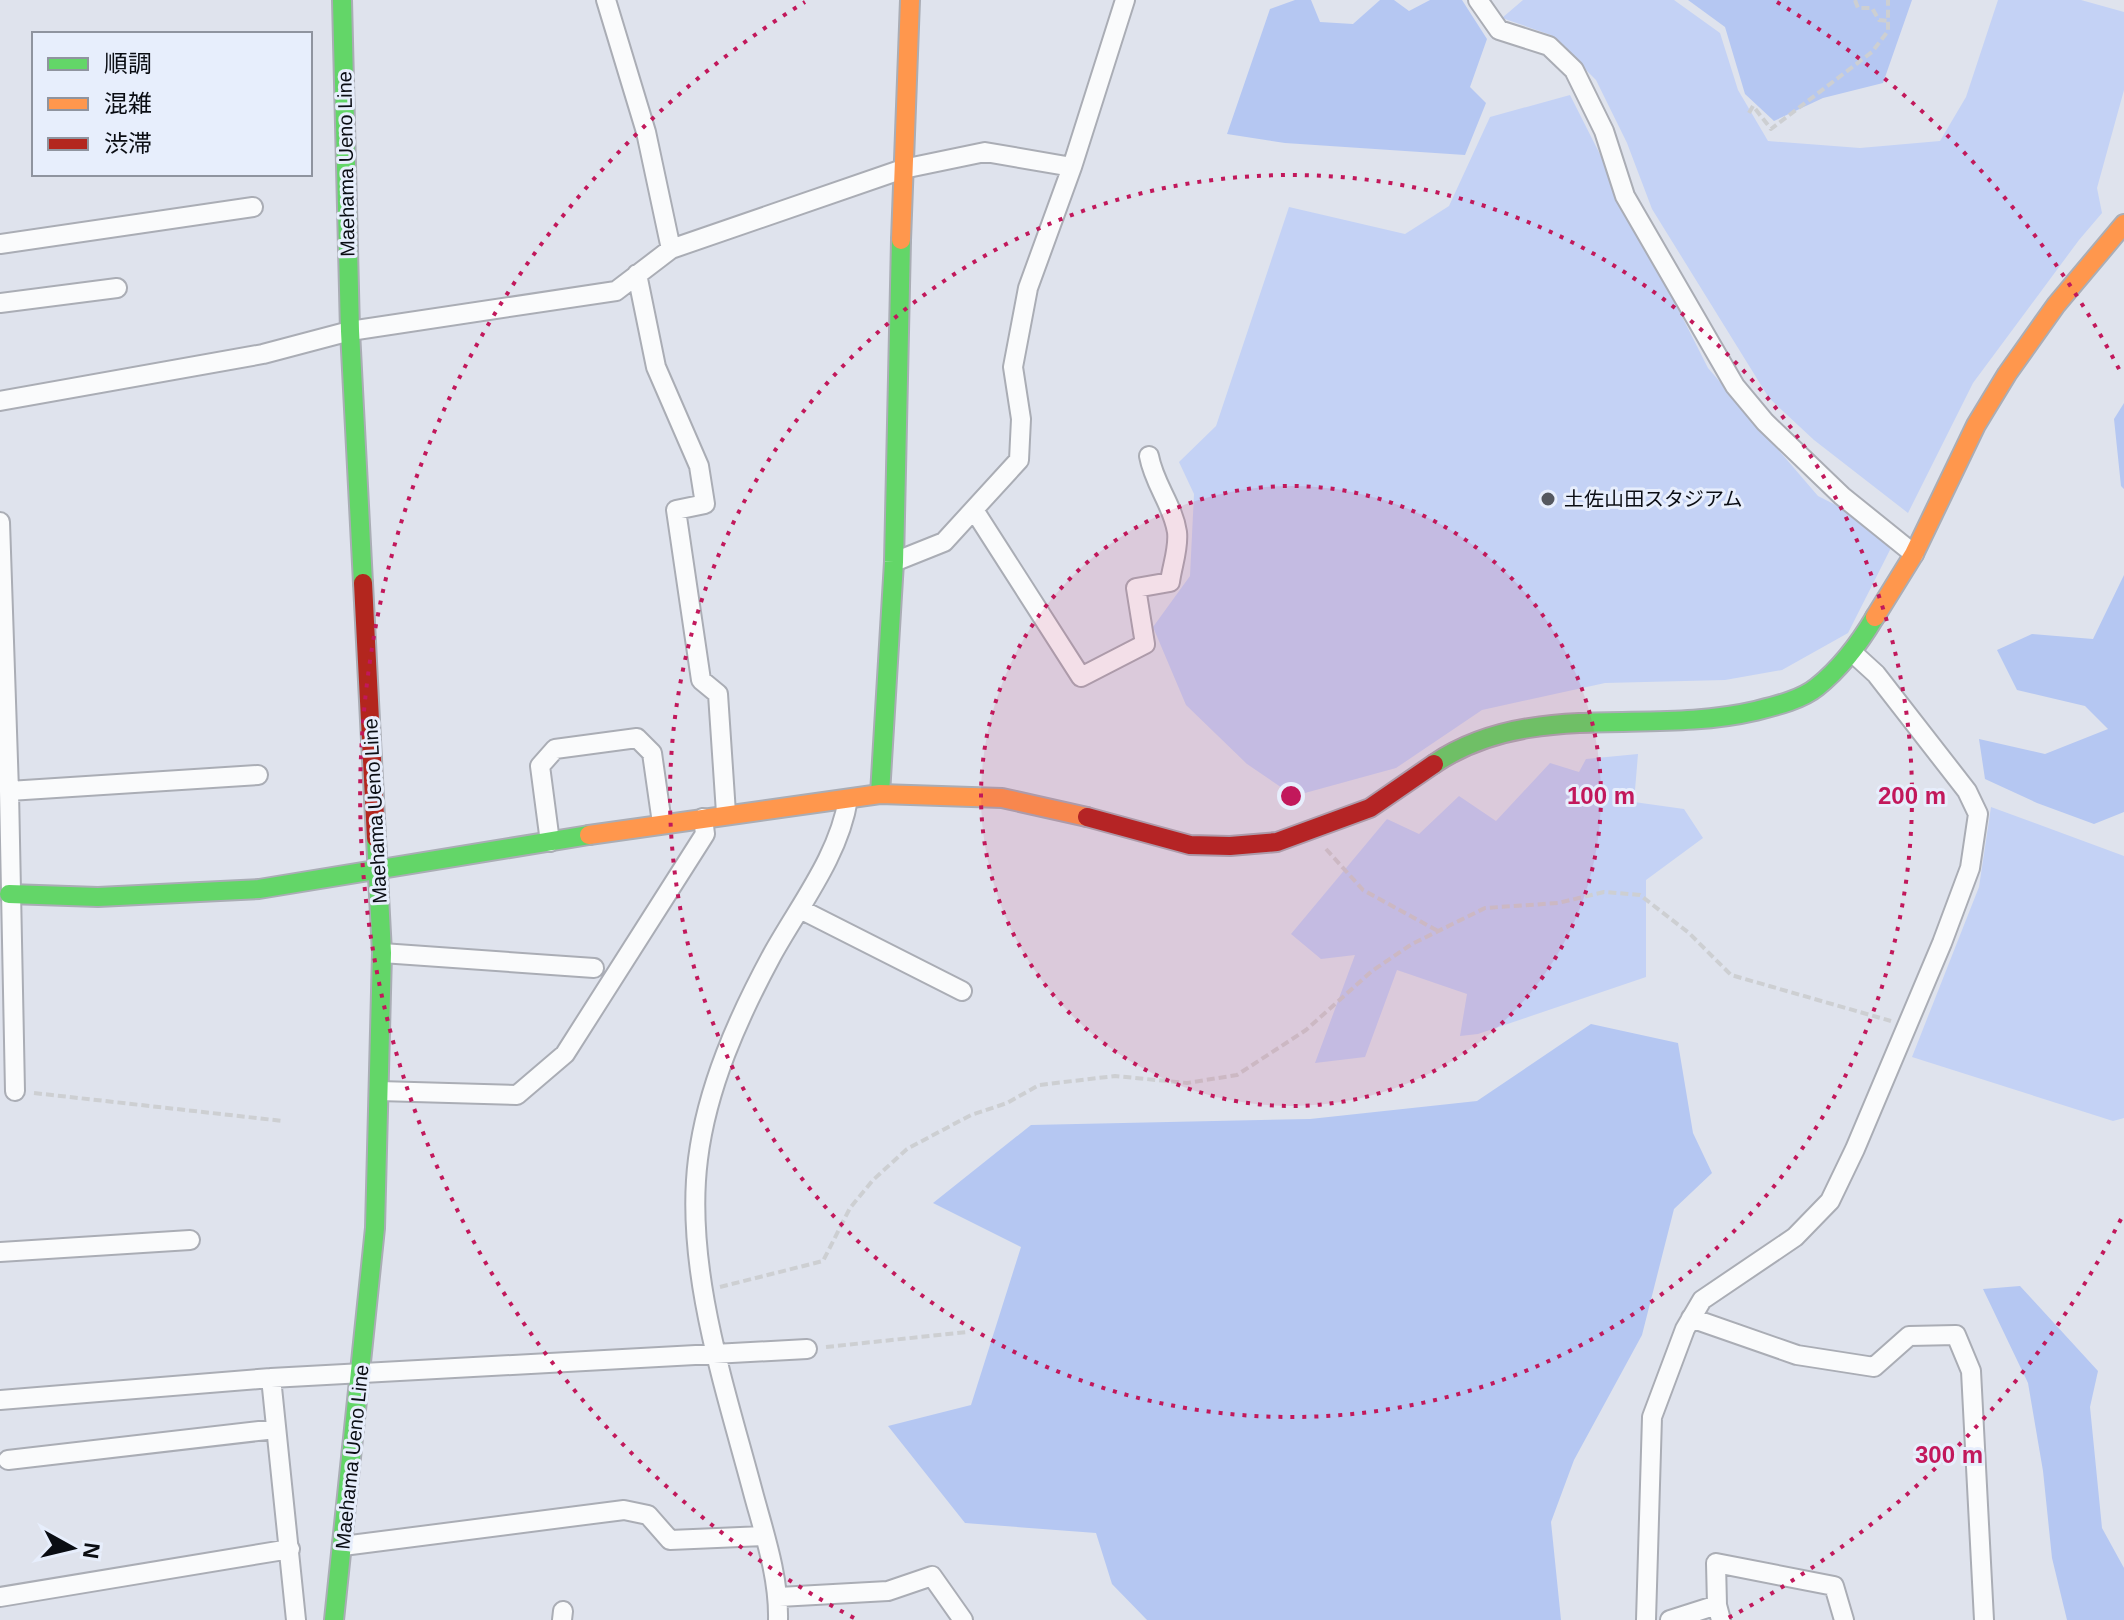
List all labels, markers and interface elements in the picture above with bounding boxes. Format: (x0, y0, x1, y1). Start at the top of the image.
legend (32, 32, 312, 176)
text: 順調 (104, 50, 152, 77)
street label: Maehama Ueno Line (333, 71, 359, 257)
text: 混雑 (104, 90, 152, 117)
text: 渋滞 (104, 130, 152, 157)
place label: 土佐山田スタジアム (1564, 488, 1743, 510)
marker: 土佐山田スタジアム (1539, 490, 1557, 508)
street label: Maehama Ueno Line (359, 718, 391, 904)
centre of rings (1277, 782, 1305, 810)
text: 100 m (1567, 782, 1635, 809)
text: 200 m (1878, 782, 1946, 809)
street label: Maehama Ueno Line (331, 1364, 373, 1550)
text: 300 m (1915, 1441, 1983, 1468)
north arrow (32, 1508, 112, 1588)
text: N (78, 1541, 105, 1560)

